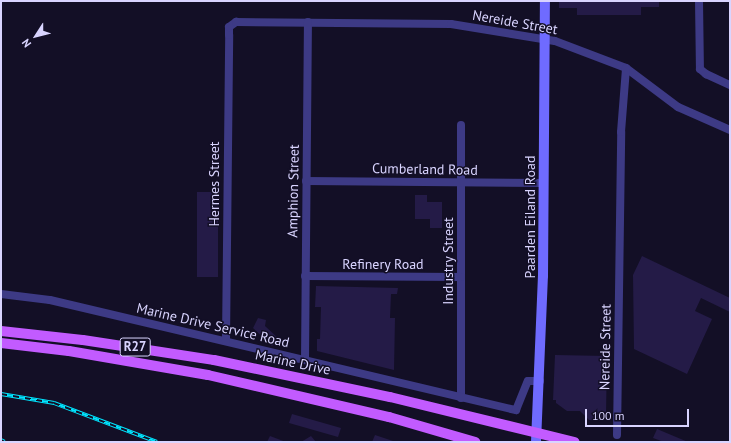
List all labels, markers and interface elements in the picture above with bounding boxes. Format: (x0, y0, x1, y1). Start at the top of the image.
street label: Nereide Street (471, 6, 559, 38)
north arrow (16, 16, 56, 56)
text: N (19, 36, 34, 50)
street label: Hermes Street (206, 141, 222, 227)
street label: Amphion Street (284, 144, 302, 238)
street label: Paarden Eiland Road (522, 156, 538, 278)
street label: Cumberland Road (372, 160, 478, 178)
street label: Industry Street (440, 217, 456, 305)
street label: Refinery Road (342, 256, 424, 272)
street label: Marine Drive Service Road (135, 299, 291, 351)
street label: Nereide Street (596, 304, 614, 390)
road number: R27 (119, 336, 151, 358)
street label: Marine Drive (254, 346, 332, 378)
scale bar (587, 401, 691, 427)
text: 100 m (592, 408, 625, 423)

